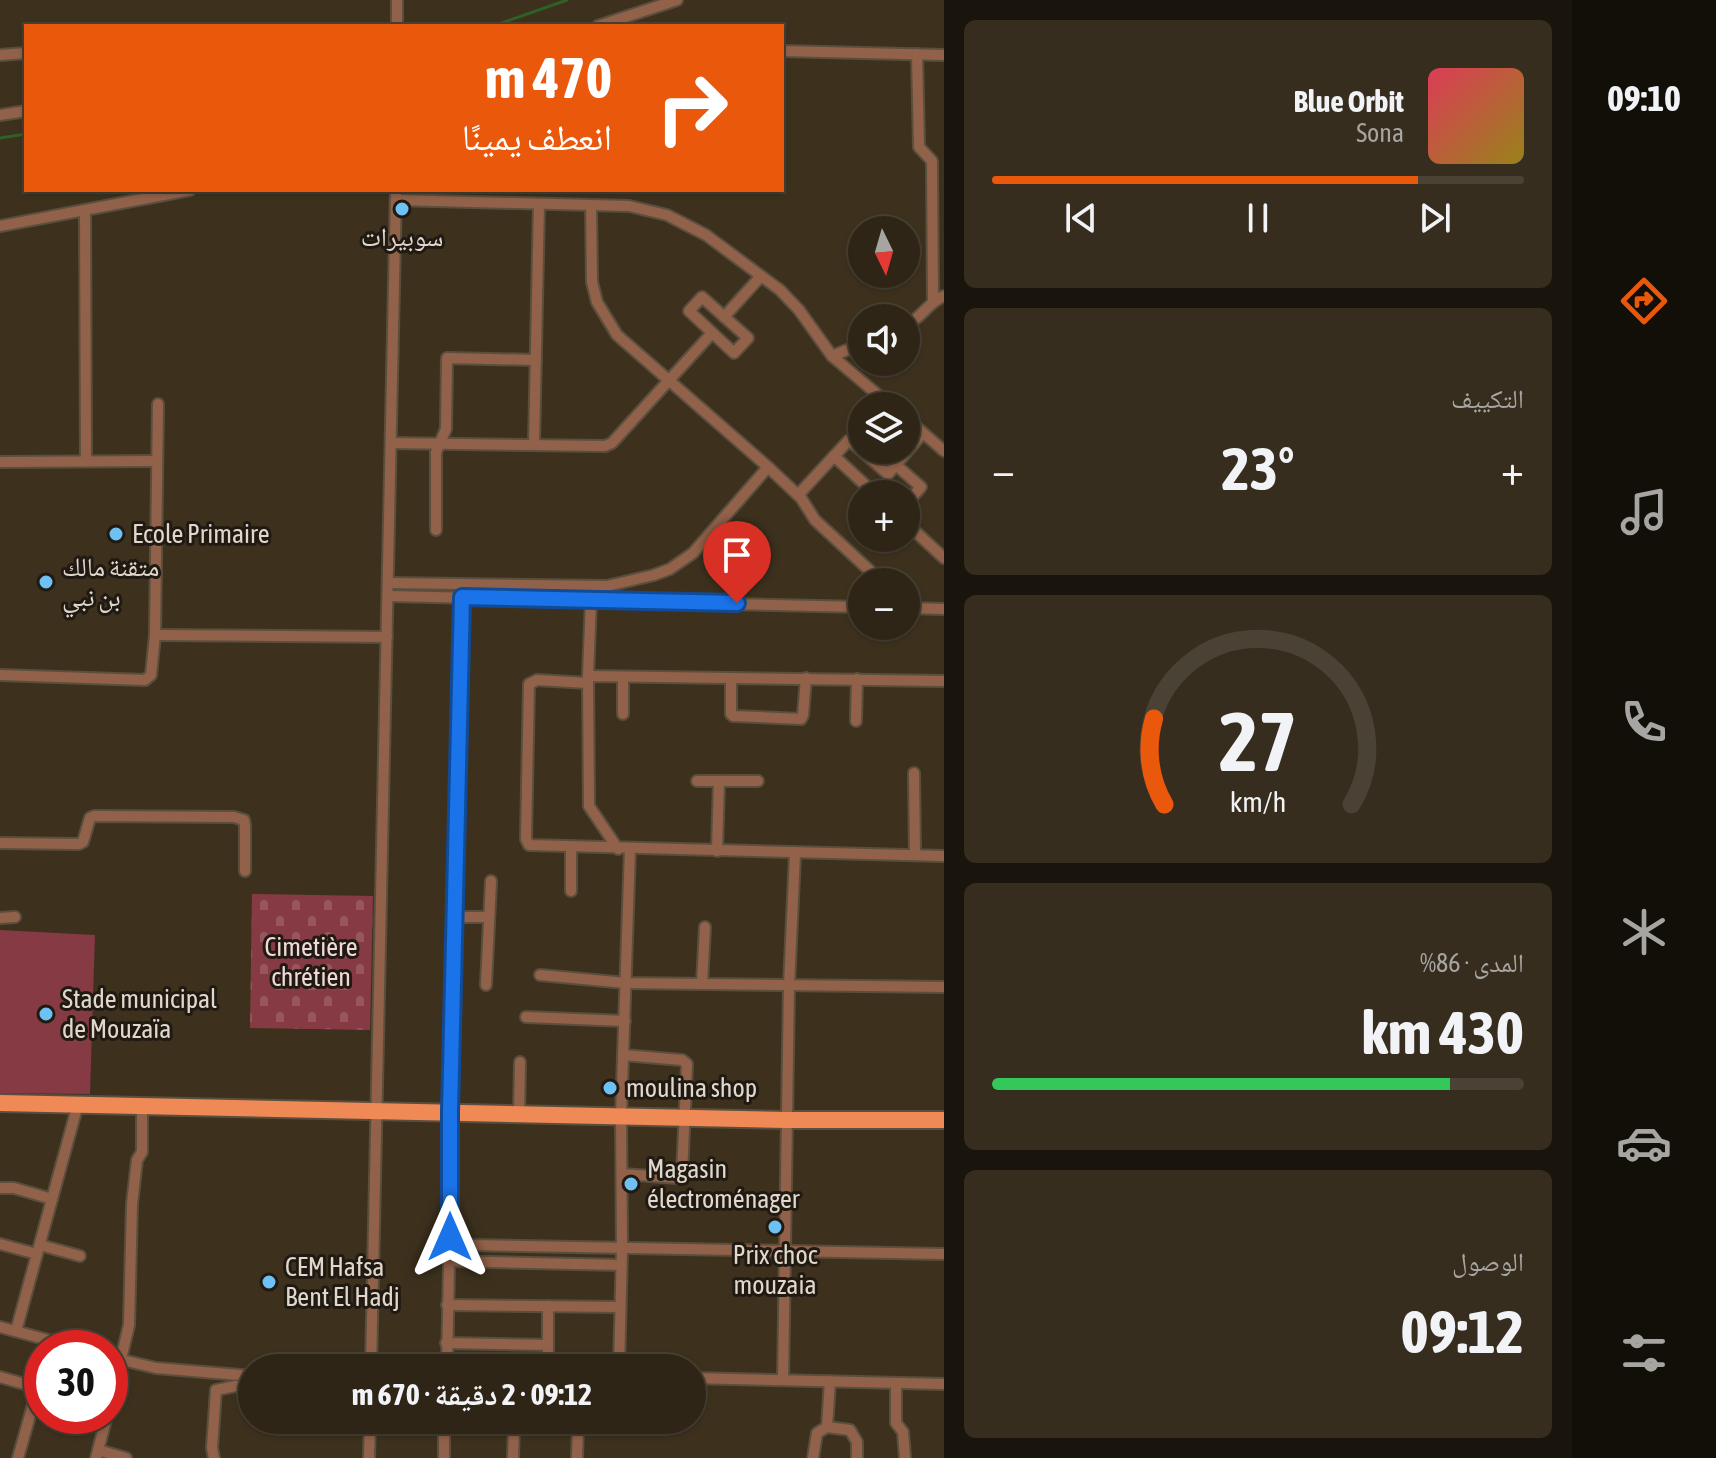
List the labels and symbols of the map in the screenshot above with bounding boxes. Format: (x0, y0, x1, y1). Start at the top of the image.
marker: سوبيرات (393, 200, 411, 218)
north arrow (848, 216, 920, 288)
place label: سوبيرات (361, 222, 443, 252)
place label: Ecole Primaire (132, 519, 270, 549)
pin (703, 521, 771, 603)
marker: Ecole Primaire (107, 525, 125, 543)
place label: متقنة مالك بن نبي (62, 552, 159, 618)
marker: متقنة مالك بن نبي (37, 573, 55, 591)
park label: Cimetière chrétien (265, 932, 357, 992)
place label: Stade municipal de Mouzaïa (62, 984, 217, 1044)
marker: Stade municipal de Mouzaïa (37, 1005, 55, 1023)
place label: moulina shop (626, 1073, 757, 1103)
marker: moulina shop (601, 1079, 619, 1097)
place label: Magasin électroménager (647, 1154, 800, 1214)
marker: Magasin électroménager (622, 1175, 640, 1193)
position arrow (408, 1195, 492, 1279)
marker: Prix choc mouzaia (766, 1218, 784, 1236)
place label: Prix choc mouzaia (733, 1240, 818, 1300)
place label: CEM Hafsa Bent El Hadj (285, 1252, 400, 1312)
marker: CEM Hafsa Bent El Hadj (260, 1273, 278, 1291)
speed limit sign: 30 (24, 1330, 128, 1434)

